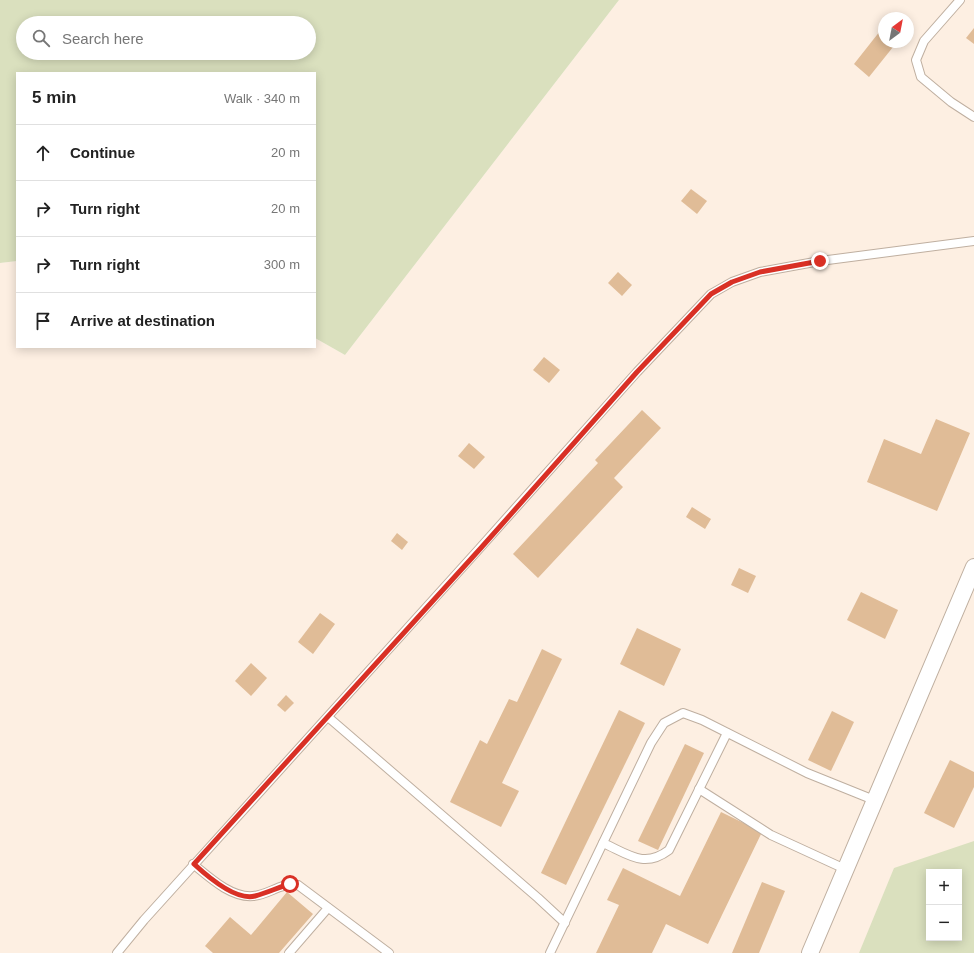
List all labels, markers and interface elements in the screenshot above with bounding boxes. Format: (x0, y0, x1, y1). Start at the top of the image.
north arrow (878, 12, 914, 48)
search box (16, 16, 316, 60)
icon: search (30, 27, 52, 49)
text: Search here (62, 30, 144, 47)
text: 5 min (32, 88, 76, 107)
text: Walk · 340 m (224, 91, 300, 106)
icon: ahead (32, 142, 54, 164)
text: Continue (70, 144, 135, 161)
text: 20 m (271, 145, 300, 160)
icon: right (32, 198, 54, 220)
text: Turn right (70, 200, 140, 217)
text: 20 m (271, 201, 300, 216)
route end (811, 252, 829, 270)
icon: right (32, 254, 54, 276)
text: Turn right (70, 256, 140, 273)
text: 300 m (264, 257, 300, 272)
icon: arrive (32, 310, 54, 332)
text: Arrive at destination (70, 312, 215, 329)
map controls (926, 869, 962, 941)
button: + (926, 869, 962, 905)
route start (281, 875, 299, 893)
button: − (926, 905, 962, 941)

